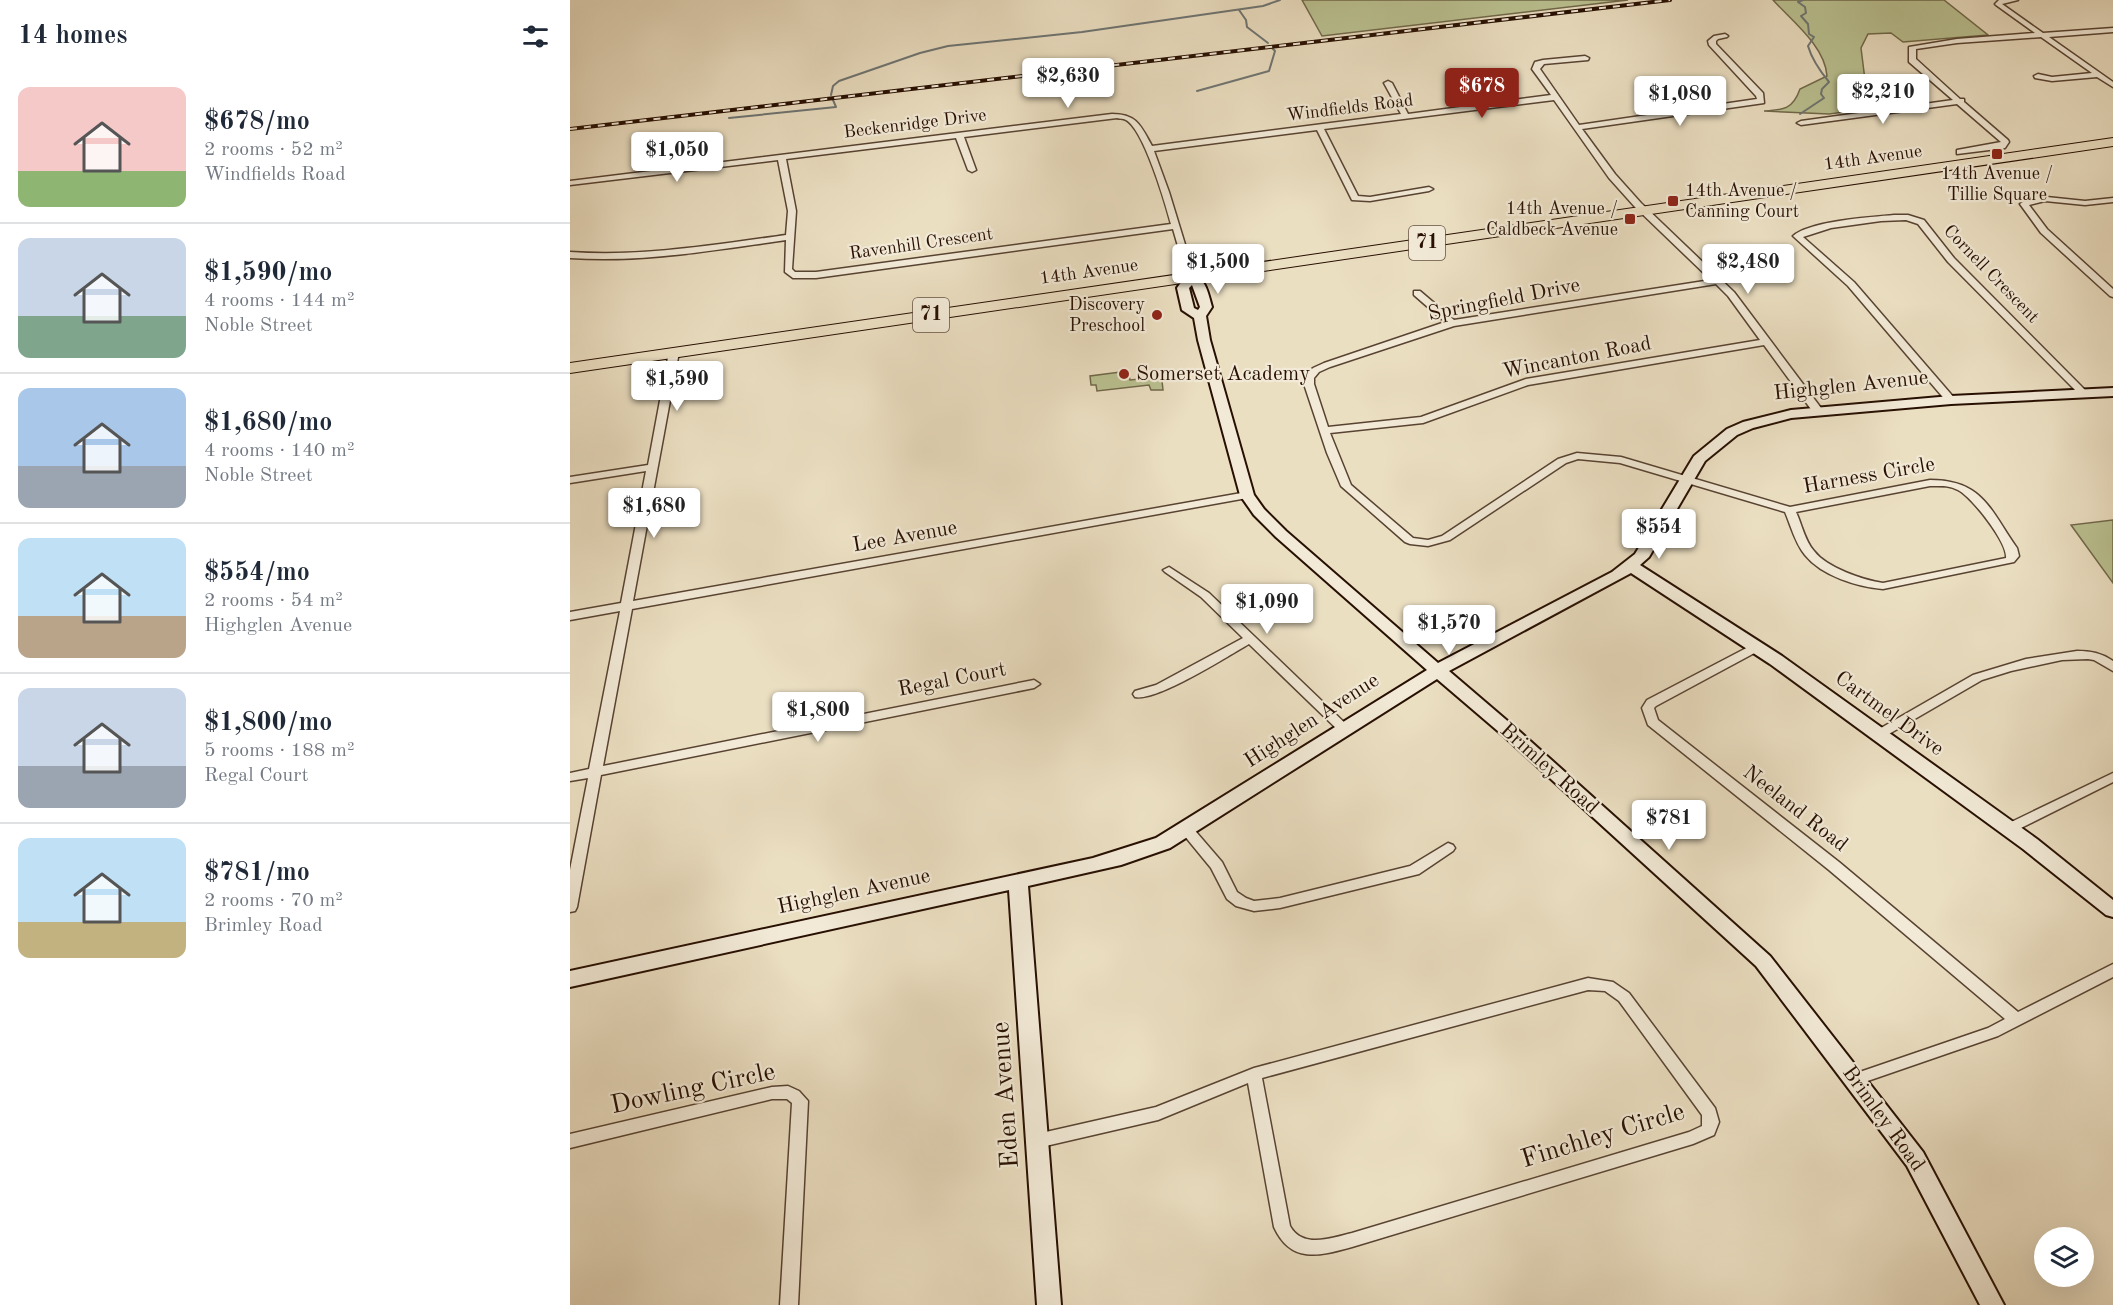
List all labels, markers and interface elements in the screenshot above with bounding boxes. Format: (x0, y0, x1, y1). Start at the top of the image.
icon: filters (519, 20, 552, 53)
text: 14 homes (18, 23, 127, 49)
pin: $2,630 (1019, 58, 1117, 109)
text: $2,630 (1036, 67, 1100, 87)
pin: $678 (1446, 68, 1518, 119)
pin: $2,210 (1834, 74, 1932, 125)
pin: $1,080 (1631, 76, 1729, 127)
text: $678 (1459, 77, 1505, 97)
text: $2,210 (1851, 83, 1915, 103)
text: $1,080 (1648, 85, 1712, 105)
street label: Windfields Road (1286, 91, 1414, 125)
street label: Beckenridge Drive (843, 106, 987, 142)
text: $678/mo (204, 109, 310, 135)
icon: home (66, 111, 138, 183)
pin: $1,050 (628, 132, 726, 183)
text: 2 rooms · 52 m² (204, 140, 343, 160)
text: $1,050 (645, 141, 709, 161)
street label: 14th Avenue (1823, 142, 1923, 174)
marker: 14th Avenue / Tillie Square (1990, 147, 2004, 161)
text: Windfields Road (204, 165, 346, 185)
place label: 14th Avenue / Tillie Square (1941, 165, 2053, 204)
place label: 14th Avenue / Canning Court (1685, 182, 1799, 221)
marker: 14th Avenue / Canning Court (1666, 194, 1680, 208)
place label: 14th Avenue / Caldbeck Avenue (1486, 200, 1618, 239)
marker: 14th Avenue / Caldbeck Avenue (1623, 212, 1637, 226)
street label: Cornell Crescent (1940, 221, 2042, 327)
street label: Ravenhill Crescent (848, 225, 994, 263)
road number: 71 (1409, 226, 1445, 260)
pin: $1,500 (1169, 244, 1267, 295)
pin: $2,480 (1699, 244, 1797, 295)
text: $1,500 (1186, 253, 1250, 273)
text: $2,480 (1716, 253, 1780, 273)
street label: 14th Avenue (1039, 256, 1139, 288)
text: $1,590/mo (204, 260, 332, 286)
icon: home (66, 262, 138, 334)
street label: Springfield Drive (1426, 275, 1582, 325)
text: 4 rooms · 144 m² (204, 291, 354, 311)
place label: Discovery Preschool (1068, 296, 1145, 335)
road number: 71 (913, 298, 949, 332)
marker: Discovery Preschool (1150, 308, 1164, 322)
text: Noble Street (204, 316, 313, 336)
street label: Wincanton Road (1501, 333, 1653, 383)
pin: $1,590 (628, 361, 726, 412)
place label: Somerset Academy (1136, 364, 1310, 385)
marker: Somerset Academy (1117, 367, 1131, 381)
street label: Highglen Avenue (1773, 367, 1929, 405)
text: $1,590 (645, 370, 709, 390)
text: $1,680/mo (204, 410, 332, 436)
icon: home (66, 412, 138, 484)
text: 4 rooms · 140 m² (204, 441, 354, 461)
street label: Harness Circle (1801, 454, 1937, 498)
text: Noble Street (204, 466, 313, 486)
pin: $1,680 (605, 488, 703, 539)
text: $1,680 (622, 497, 686, 517)
pin: $554 (1623, 509, 1695, 560)
street label: Lee Avenue (851, 517, 959, 557)
text: $554 (1636, 518, 1682, 538)
text: $554/mo (204, 560, 310, 586)
icon: home (66, 562, 138, 634)
pin: $1,090 (1218, 584, 1316, 635)
text: 2 rooms · 54 m² (204, 591, 343, 611)
text: $1,090 (1235, 593, 1299, 613)
pin: $1,570 (1400, 605, 1498, 656)
text: $1,570 (1417, 614, 1481, 634)
text: Highglen Avenue (204, 616, 352, 636)
street label: Regal Court (896, 659, 1008, 701)
street label: Cartmel Drive (1831, 668, 1947, 760)
street label: Highglen Avenue (1241, 670, 1383, 772)
pin: $1,800 (769, 692, 867, 743)
text: $1,800 (786, 701, 850, 721)
text: $1,800/mo (204, 710, 332, 736)
icon: home (66, 712, 138, 784)
street label: Brimley Road (1496, 720, 1602, 819)
text: 5 rooms · 188 m² (204, 741, 354, 761)
street label: Neeland Road (1739, 762, 1851, 856)
text: Regal Court (204, 766, 308, 786)
pin: $781 (1633, 800, 1705, 851)
text: $781 (1646, 809, 1692, 829)
text: $781/mo (204, 860, 310, 886)
icon: home (66, 862, 138, 934)
street label: Highglen Avenue (776, 866, 932, 918)
text: 2 rooms · 70 m² (204, 891, 343, 911)
text: Brimley Road (204, 916, 323, 936)
street label: Eden Avenue (988, 1021, 1024, 1169)
street label: Dowling Circle (608, 1059, 778, 1119)
street label: Brimley Road (1838, 1062, 1928, 1176)
street label: Finchley Circle (1518, 1099, 1688, 1173)
map controls (2034, 1227, 2094, 1287)
button: layers (2034, 1227, 2094, 1287)

